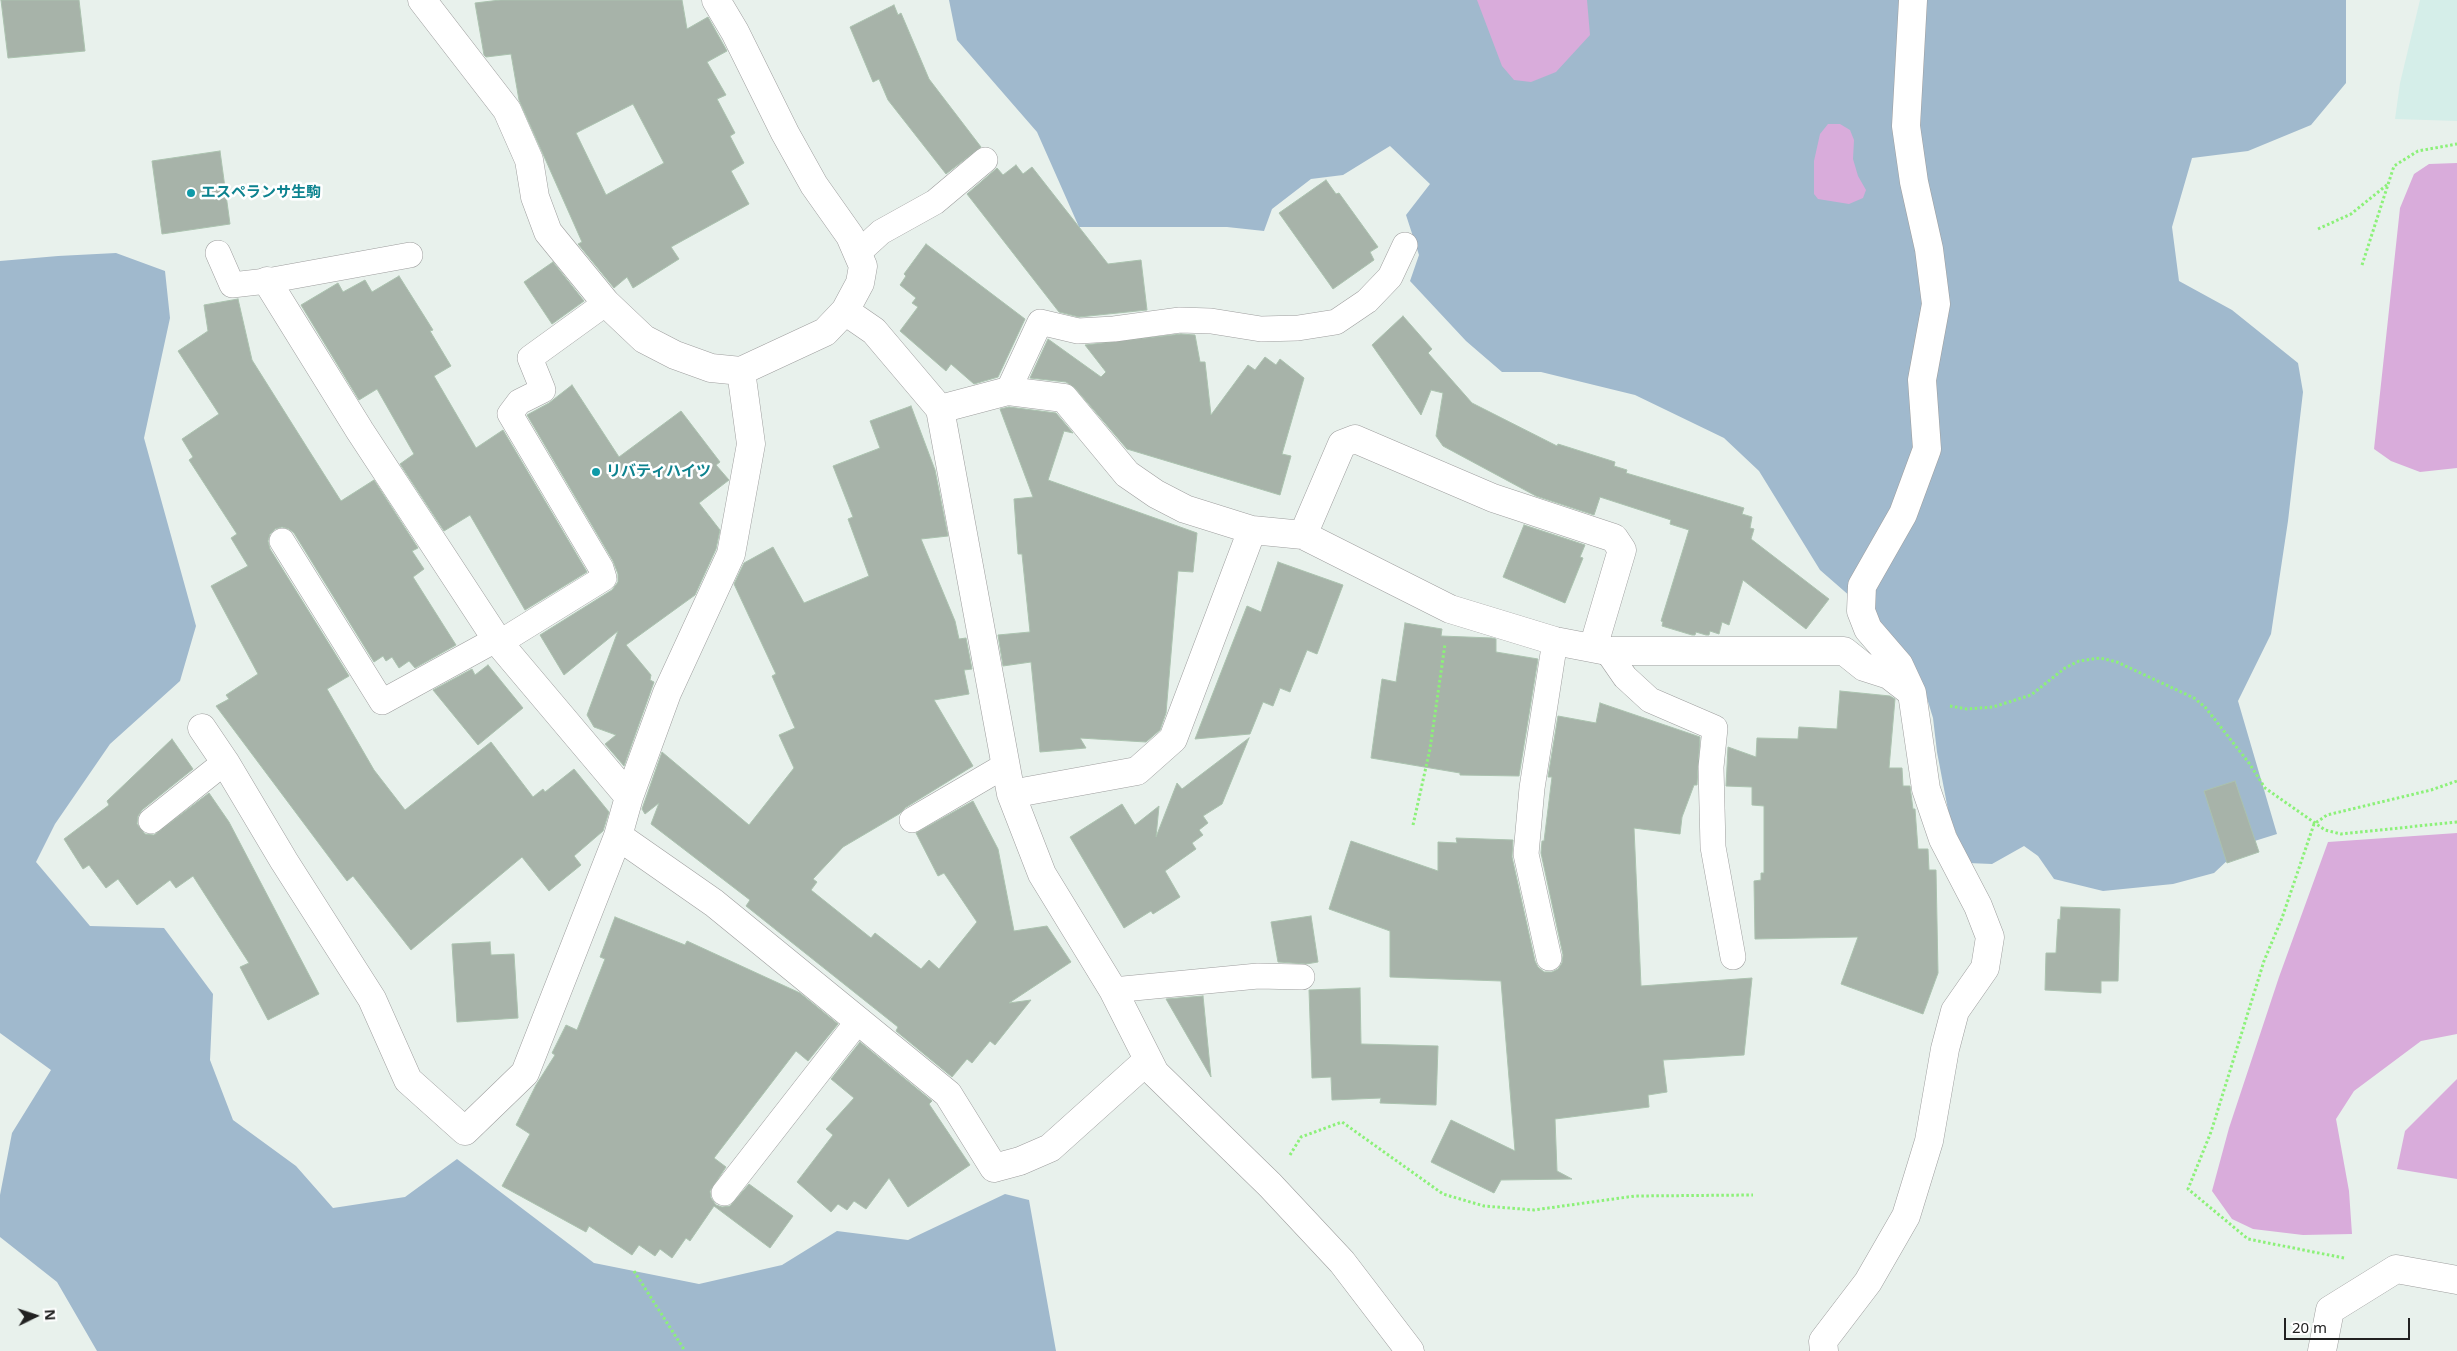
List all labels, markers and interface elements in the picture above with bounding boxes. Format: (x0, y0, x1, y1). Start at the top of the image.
place label: エスペランサ生駒 (201, 184, 321, 202)
marker: エスペランサ生駒 (185, 187, 197, 199)
place label: リバティハイツ (606, 463, 711, 481)
marker: リバティハイツ (590, 466, 602, 478)
north arrow (10, 1291, 60, 1341)
scale bar (2287, 1308, 2413, 1340)
text: N (41, 1309, 60, 1321)
text: 20 m (2292, 1317, 2327, 1337)

